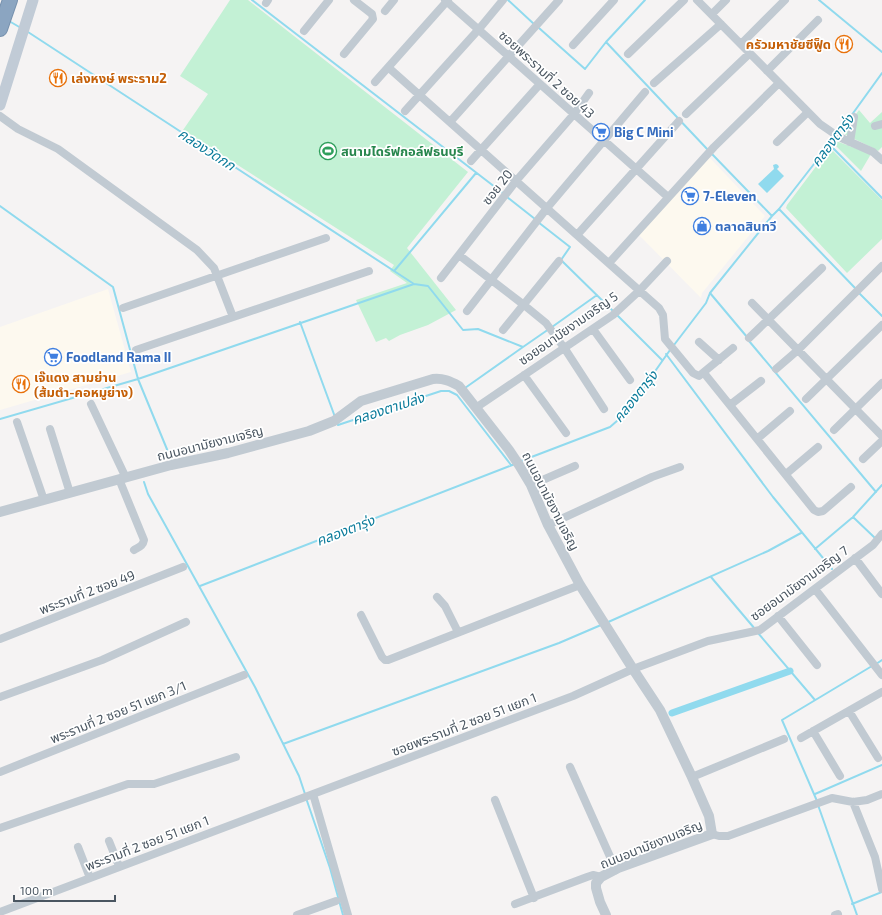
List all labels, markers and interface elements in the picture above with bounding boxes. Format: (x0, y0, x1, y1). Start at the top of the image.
street label: ซอยพระรามที่ 2 ซอย 43 (496, 26, 599, 121)
restaurant icon: ครัวมหาชัยซีฟู็ด (834, 34, 854, 54)
place label: ครัวมหาชัยซีฟู็ด (746, 36, 831, 53)
restaurant icon: เล่งหงษ์ พระราม2 (48, 68, 68, 88)
place label: เล่งหงษ์ พระราม2 (71, 70, 167, 86)
water label: คลองตารุ่ง (807, 109, 859, 170)
supermarket icon: Big C Mini (591, 122, 611, 142)
water label: คลองวัดกก (175, 124, 239, 174)
place label: Big C Mini (614, 124, 674, 140)
sports icon: สนามไดร์ฟกอล์ฟธนบุรี (318, 141, 338, 161)
place label: สนามไดร์ฟกอล์ฟธนบุรี (341, 143, 464, 159)
street label: ซอย 20 (478, 166, 516, 208)
supermarket icon: 7-Eleven (680, 186, 700, 206)
place label: 7-Eleven (703, 188, 757, 204)
shop icon: ตลาดสินทวี (692, 216, 712, 236)
place label: ตลาดสินทวี (715, 218, 777, 234)
street label: ซอยอนามัยงามเจริญ 5 (515, 288, 621, 368)
supermarket icon: Foodland Rama II (43, 347, 63, 367)
place label: Foodland Rama II (66, 349, 171, 365)
water label: คลองตารุ่ง (609, 366, 663, 426)
place label: เจ๊แดง สามย่าน (ส้มตำ-คอหมูย่าง) (34, 369, 133, 401)
restaurant icon: เจ๊แดง สามย่าน (ส้มตำ-คอหมูย่าง) (11, 374, 31, 394)
water label: คลองตาเปล่ง (350, 388, 428, 428)
street label: ถนนอนามัยงามเจริญ (155, 422, 265, 464)
street label: ถนนอนามัยงามเจริญ (519, 449, 583, 553)
water label: คลองตารุ่ง (313, 511, 378, 550)
street label: ซอยอนามัยงามเจริญ 7 (747, 542, 851, 624)
street label: พระรามที่ 2 ซอย 49 (37, 565, 137, 618)
street label: พระรามที่ 2 ซอย 51 แยก 3/1 (47, 676, 188, 747)
street label: ซอยพระรามที่ 2 ซอย 51 แยก 1 (389, 688, 539, 759)
street label: พระรามที่ 2 ซอย 51 แยก 1 (82, 811, 211, 874)
street label: ถนนอนามัยงามเจริญ (597, 816, 705, 872)
scale bar (14, 877, 115, 903)
text: 100 m (20, 883, 52, 897)

